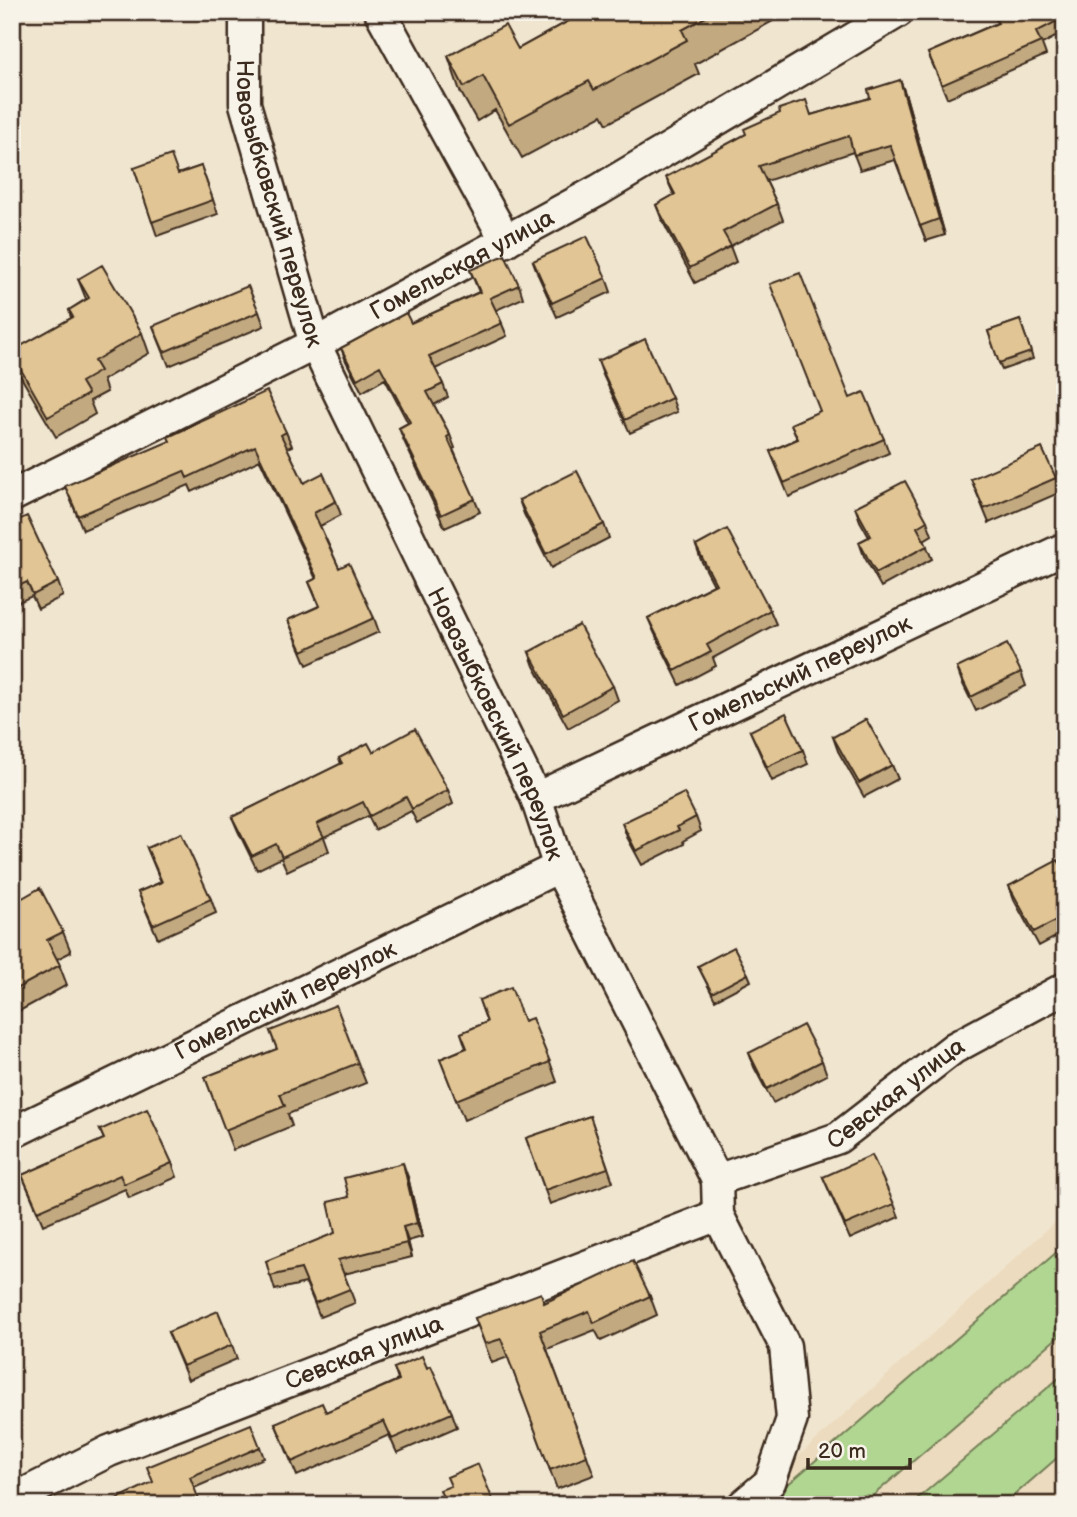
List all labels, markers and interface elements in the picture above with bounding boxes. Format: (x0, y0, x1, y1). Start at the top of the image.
street label: Новозыбковский переулок (231, 59, 330, 351)
street label: Гомельская улица (365, 203, 559, 326)
street label: Новозыбковский переулок (421, 583, 570, 864)
street label: Гомельский переулок (684, 608, 916, 738)
street label: Гомельский переулок (170, 934, 401, 1066)
street label: Севская улица (823, 1031, 969, 1155)
street label: Севская улица (281, 1309, 447, 1396)
scale bar (808, 1426, 909, 1470)
text: 20 m (818, 1439, 866, 1464)

